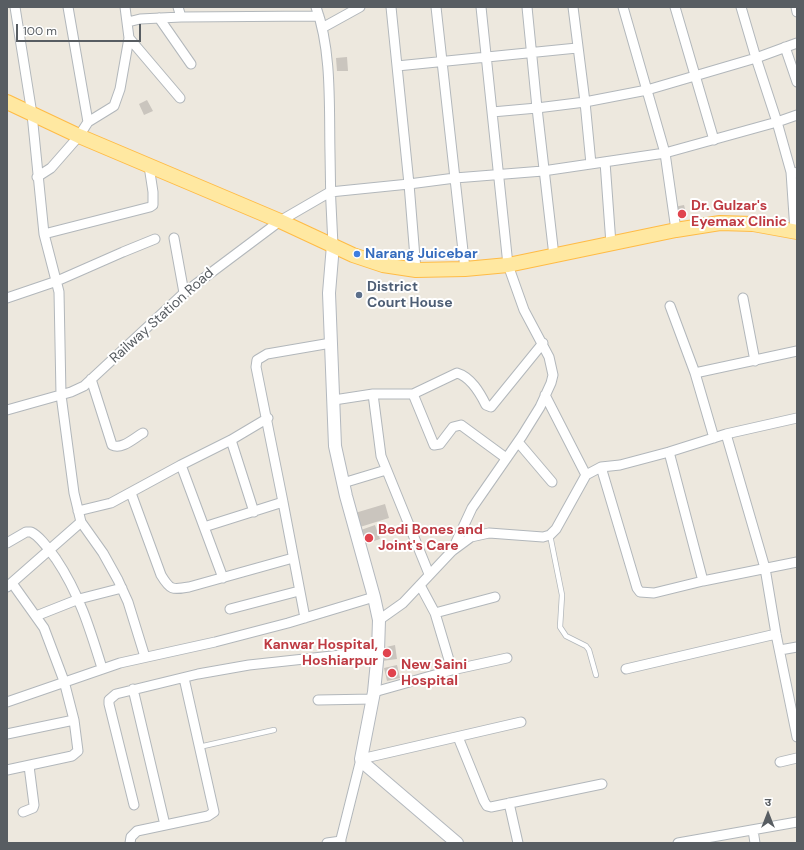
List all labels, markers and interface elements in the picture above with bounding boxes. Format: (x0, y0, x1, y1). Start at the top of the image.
scale bar (18, 16, 143, 42)
text: 100 m (23, 23, 57, 39)
place label: Dr. Gulzar's Eyemax Clinic (691, 198, 787, 230)
marker: Dr. Gulzar's Eyemax Clinic (676, 208, 688, 220)
place label: Narang Juicebar (365, 246, 478, 262)
marker: Narang Juicebar (352, 249, 362, 259)
street label: Railway Station Road (107, 265, 217, 367)
place label: District Court House (367, 279, 453, 312)
marker: District Court House (354, 290, 364, 300)
place label: Bedi Bones and Joint's Care (378, 522, 483, 554)
marker: Bedi Bones and Joint's Care (363, 532, 375, 544)
place label: Kanwar Hospital, Hoshiarpur (264, 637, 378, 670)
marker: Kanwar Hospital, Hoshiarpur (381, 647, 393, 659)
place label: New Saini Hospital (401, 657, 467, 690)
marker: New Saini Hospital (386, 667, 398, 679)
north arrow (748, 794, 788, 834)
text: उ (765, 795, 771, 809)

